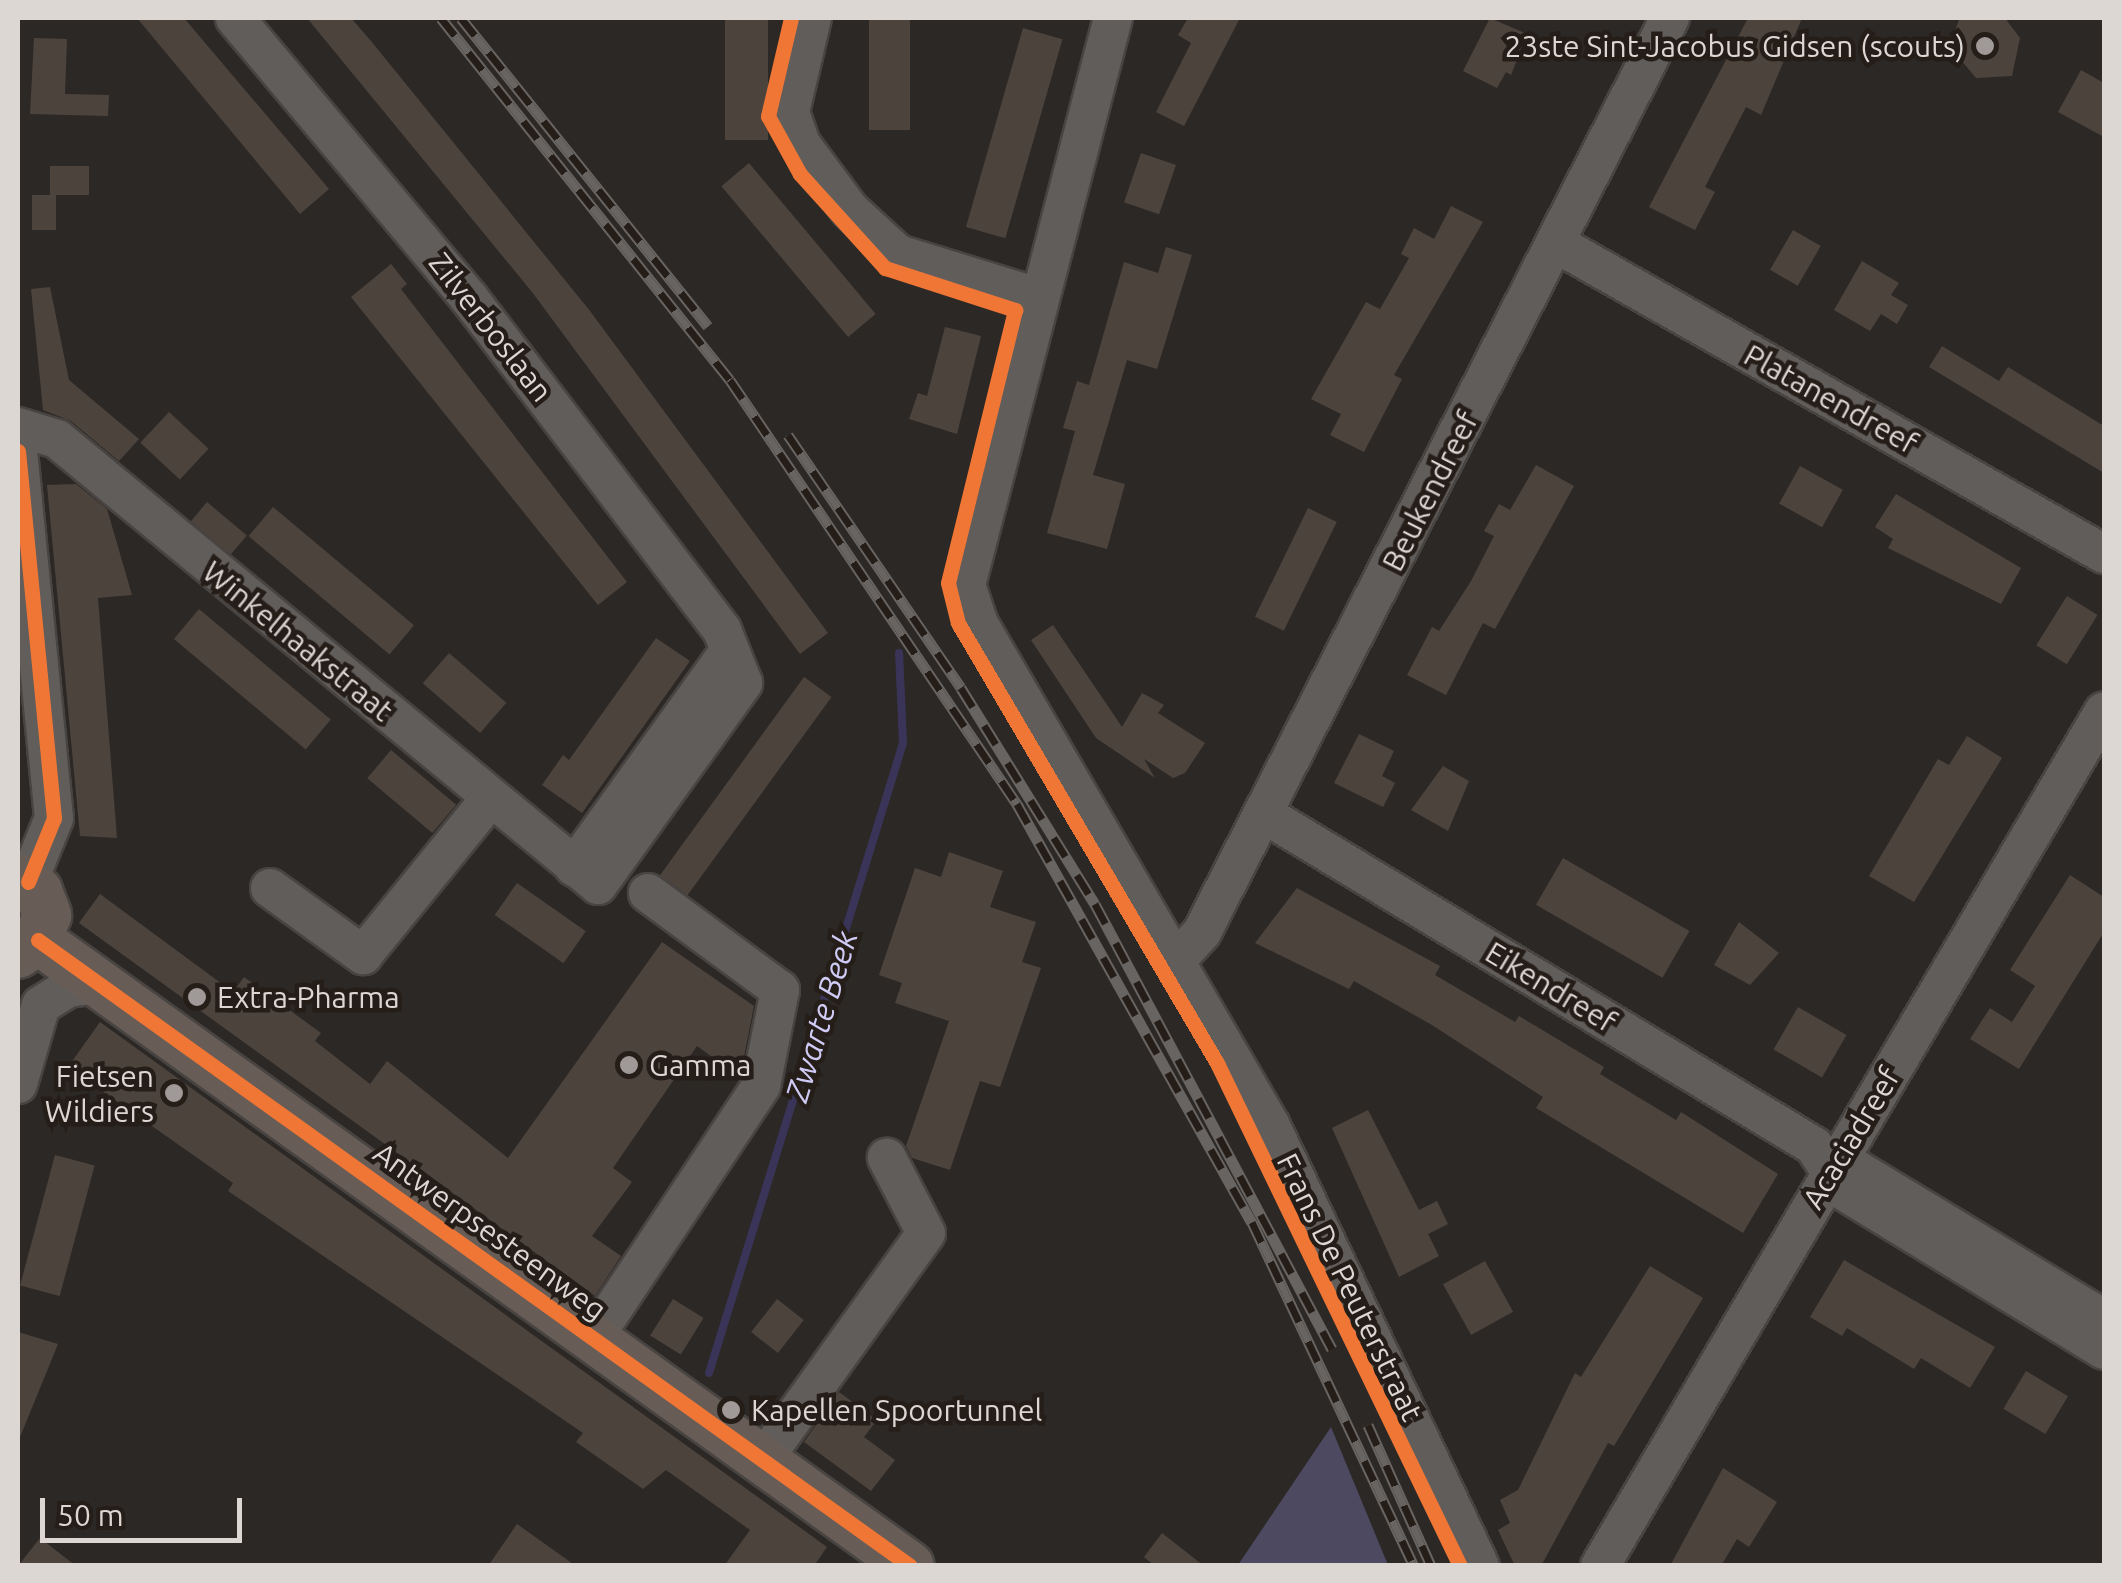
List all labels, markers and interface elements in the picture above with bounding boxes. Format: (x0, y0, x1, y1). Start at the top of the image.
place label: 23ste Sint-Jacobus Gidsen (scouts) (1504, 28, 1965, 64)
marker: 23ste Sint-Jacobus Gidsen (scouts) (1974, 35, 1996, 57)
street label: Zilverboslaan (422, 245, 560, 409)
street label: Platanendreef (1738, 337, 1924, 461)
street label: Beukendreef (1374, 405, 1486, 577)
street label: Winkelhaakstraat (196, 553, 400, 729)
water label: Zwarte Beek (777, 926, 865, 1106)
street label: Eikendreef (1479, 934, 1623, 1040)
place label: Extra-Pharma (217, 979, 400, 1015)
marker: Extra-Pharma (186, 986, 208, 1008)
place label: Gamma (649, 1047, 752, 1083)
marker: Gamma (618, 1054, 640, 1076)
place label: Fietsen Wildiers (45, 1058, 154, 1128)
street label: Acaciadreef (1795, 1061, 1907, 1215)
marker: Fietsen Wildiers (163, 1082, 185, 1104)
street label: Antwerpsesteenweg (367, 1135, 613, 1327)
street label: Frans De Peuterstraat (1270, 1147, 1430, 1427)
place label: Kapellen Spoortunnel (751, 1392, 1042, 1428)
marker: Kapellen Spoortunnel (720, 1399, 742, 1421)
scale bar (45, 1478, 248, 1540)
text: 50 m (57, 1498, 124, 1532)

